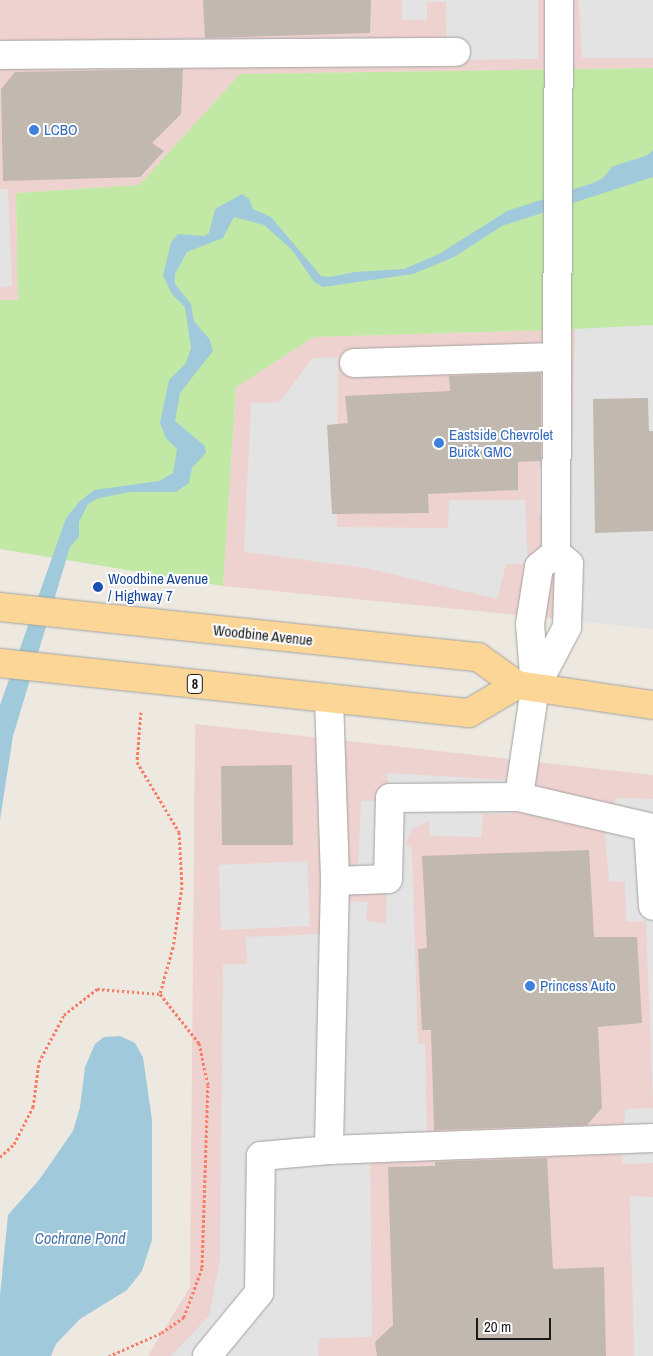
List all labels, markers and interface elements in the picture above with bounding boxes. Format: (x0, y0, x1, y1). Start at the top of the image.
place label: LCBO (44, 121, 77, 139)
marker: LCBO (28, 124, 40, 136)
place label: Eastside Chevrolet Buick GMC (449, 425, 553, 460)
marker: Eastside Chevrolet Buick GMC (433, 437, 445, 449)
place label: Woodbine Avenue / Highway 7 (108, 569, 209, 604)
marker: Woodbine Avenue / Highway 7 (92, 581, 104, 593)
street label: Woodbine Avenue (212, 621, 314, 649)
road number: 8 (186, 672, 204, 696)
place label: Princess Auto (540, 977, 617, 995)
marker: Princess Auto (524, 980, 536, 992)
water label: Cochrane Pond (34, 1228, 126, 1248)
scale bar (478, 1308, 553, 1340)
text: 20 m (484, 1316, 511, 1337)

